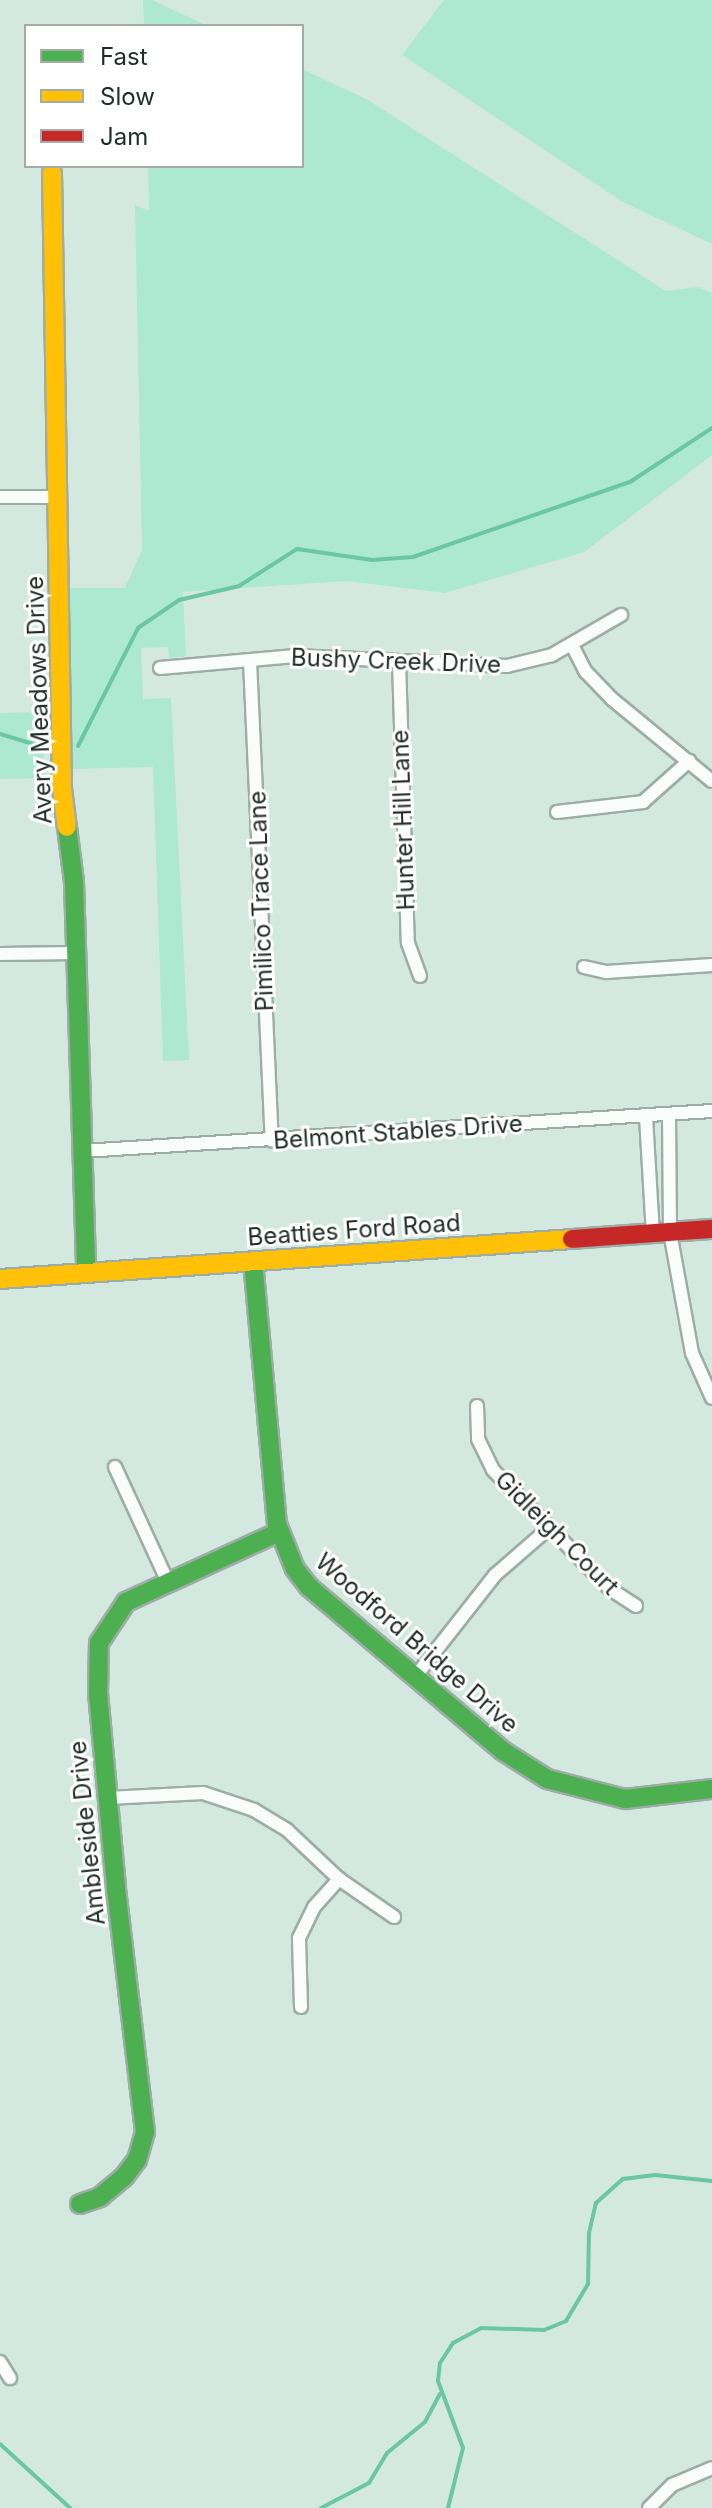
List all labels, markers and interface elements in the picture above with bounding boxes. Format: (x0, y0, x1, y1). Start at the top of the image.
legend (24, 24, 304, 168)
text: Fast (100, 42, 148, 71)
text: Slow (100, 82, 155, 111)
text: Jam (100, 122, 148, 151)
street label: Avery Meadows Drive (20, 575, 58, 825)
street label: Bushy Creek Drive (290, 643, 502, 679)
street label: Hunter Hill Lane (385, 729, 421, 911)
street label: Pimilico Trace Lane (243, 790, 279, 1012)
street label: Belmont Stables Drive (272, 1109, 524, 1155)
street label: Beatties Ford Road (247, 1208, 461, 1252)
street label: Gidleigh Court (489, 1465, 625, 1601)
street label: Woodford Bridge Drive (310, 1547, 524, 1739)
street label: Ambleside Drive (63, 1739, 111, 1927)

